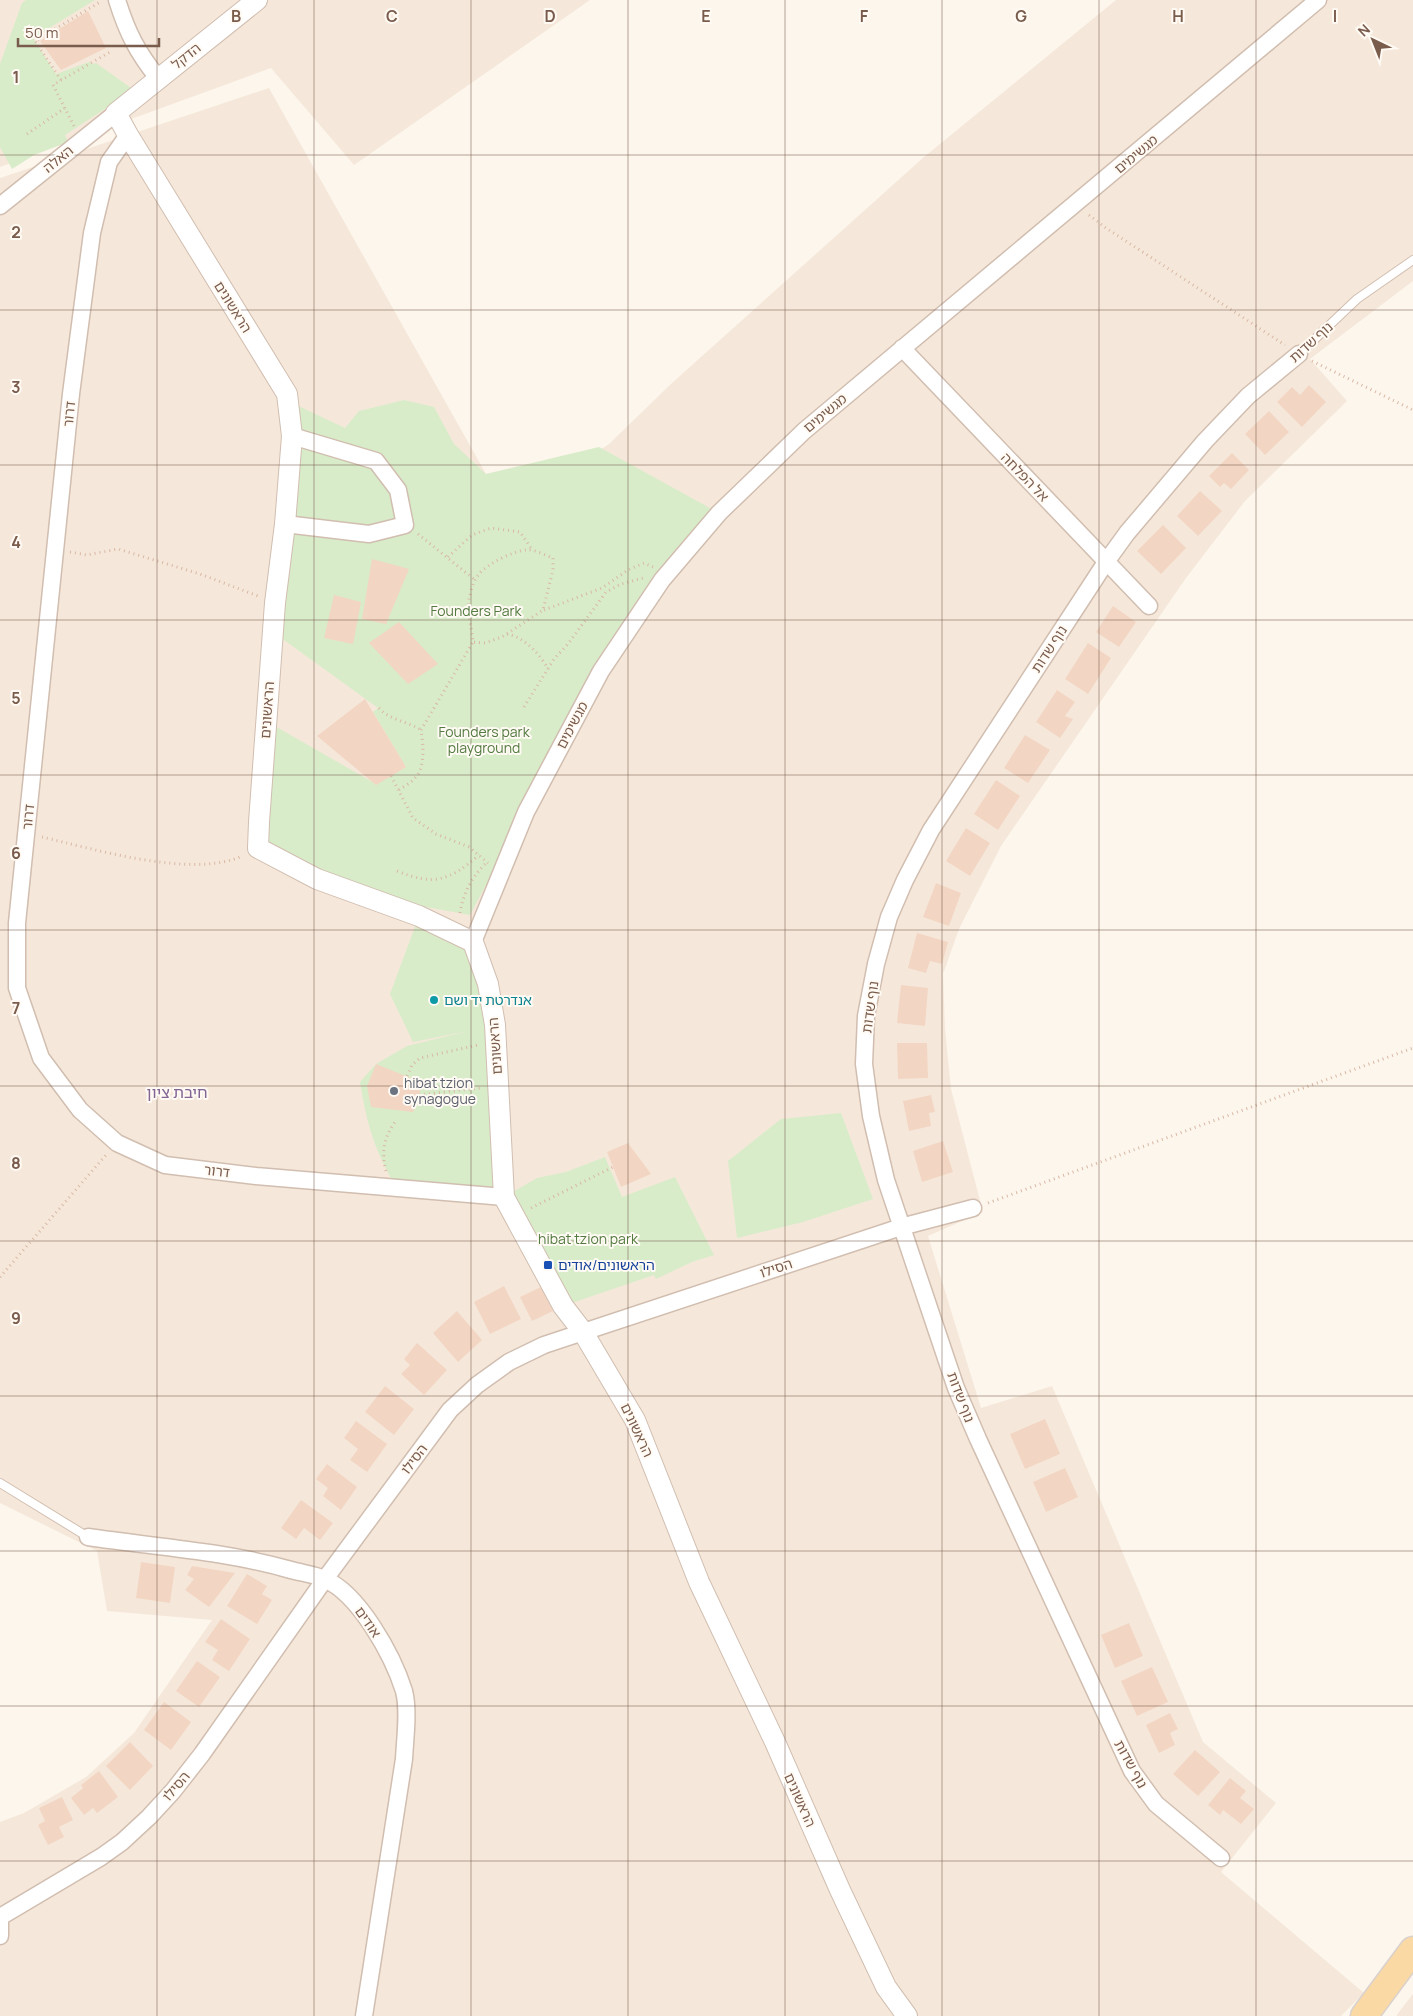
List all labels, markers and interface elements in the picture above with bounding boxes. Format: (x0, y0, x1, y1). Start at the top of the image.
text: B (231, 5, 241, 27)
text: C (386, 5, 398, 27)
text: D (544, 5, 556, 27)
text: E (701, 5, 711, 27)
text: F (860, 5, 869, 27)
text: G (1015, 5, 1027, 27)
text: H (1172, 5, 1184, 27)
text: I (1333, 5, 1337, 27)
scale bar (18, 15, 159, 47)
north arrow (1348, 15, 1398, 65)
text: N (1354, 20, 1374, 41)
text: 50 m (25, 22, 59, 43)
street label: הדקל (167, 38, 204, 73)
text: 1 (12, 66, 20, 88)
street label: מגשימים (1110, 130, 1161, 177)
street label: האלה (39, 141, 77, 177)
text: 2 (11, 221, 21, 243)
street label: הראשונים (210, 277, 257, 336)
street label: נוף שדות (1285, 317, 1337, 366)
text: 3 (11, 376, 21, 398)
street label: מגשימים (799, 389, 850, 436)
street label: דרור (58, 400, 79, 428)
street label: אל הפלחה (997, 448, 1054, 505)
text: 4 (11, 531, 21, 553)
park label: Founders Park (431, 601, 523, 620)
street label: נוף שדות (1026, 621, 1071, 676)
street label: הראשונים (255, 681, 278, 739)
text: 5 (11, 687, 21, 709)
street label: מגשימים (551, 698, 592, 752)
park label: Founders park playground (438, 722, 531, 757)
street label: דרור (17, 803, 38, 831)
text: 6 (11, 842, 21, 864)
street label: נוף שדות (856, 980, 883, 1034)
place label: אנדרטת יד ושם (444, 990, 532, 1009)
marker: אנדרטת יד ושם (428, 994, 440, 1006)
text: 7 (12, 997, 20, 1019)
street label: הראשונים (483, 1017, 506, 1075)
place label: hibat tzion synagogue (404, 1073, 476, 1108)
district label: חיבת ציון (147, 1081, 207, 1103)
marker: hibat tzion synagogue (388, 1085, 400, 1097)
text: 8 (11, 1152, 21, 1174)
street label: דרור (203, 1160, 231, 1182)
park label: hibat tzion park (538, 1229, 639, 1248)
street label: הסילו (757, 1253, 795, 1282)
place label: הראשונים/אודים (558, 1255, 655, 1274)
marker: הראשונים/אודים (542, 1259, 554, 1271)
text: 9 (11, 1307, 21, 1329)
street label: נוף שדות (943, 1369, 980, 1425)
street label: הראשונים (617, 1400, 658, 1460)
street label: הסילו (396, 1440, 431, 1478)
street label: אודים (351, 1602, 386, 1641)
street label: נוף שדות (1110, 1736, 1153, 1791)
street label: הסילו (158, 1767, 194, 1805)
street label: הראשונים (780, 1770, 821, 1830)

